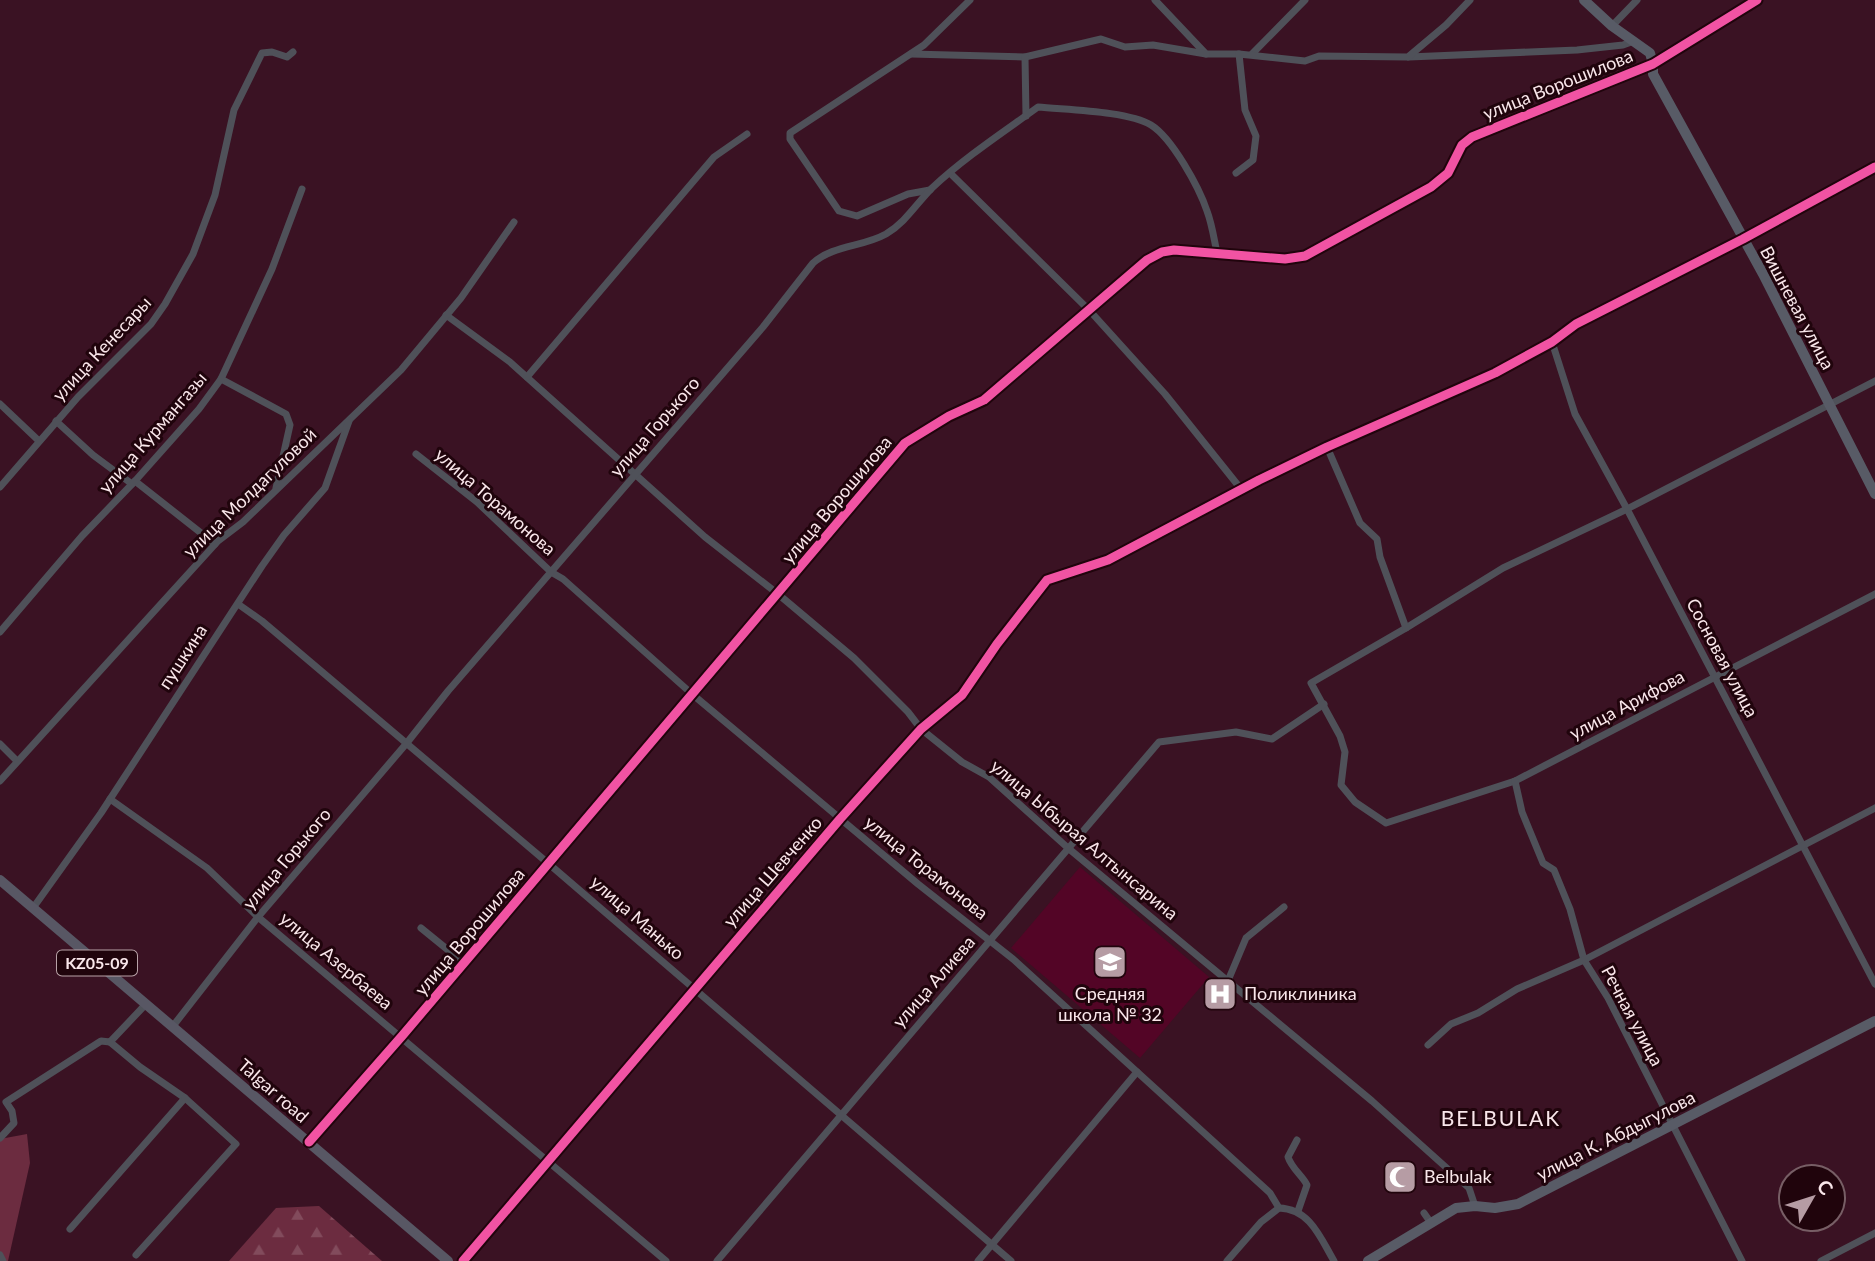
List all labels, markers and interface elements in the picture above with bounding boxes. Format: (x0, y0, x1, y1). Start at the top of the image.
street label: улица Ворошилова (1480, 44, 1636, 124)
street label: Вишневая улица (1756, 242, 1840, 373)
street label: улица Кенесары (47, 291, 155, 405)
street label: улица Курмангазы (94, 367, 211, 497)
street label: улица Горького (605, 372, 704, 481)
street label: улица Молдагуловой (178, 423, 321, 562)
street label: улица Ворошилова (777, 431, 896, 568)
street label: улица Торамонова (431, 443, 560, 560)
street label: Сосновая улица (1682, 594, 1763, 721)
street label: пушкина (153, 620, 211, 693)
street label: улица Арифова (1565, 665, 1688, 744)
street label: улица Ыбырая Алтынсарина (986, 754, 1183, 924)
street label: улица Горького (237, 803, 335, 914)
street label: улица Торамонова (860, 811, 993, 924)
street label: улица Шевченко (718, 812, 826, 931)
street label: улица Ворошилова (410, 863, 529, 1000)
street label: улица Манько (586, 871, 689, 964)
street label: улица Азербаева (276, 907, 398, 1014)
street label: улица Алиева (887, 931, 979, 1032)
school or university icon: Средняя школа № 32 (1091, 943, 1129, 981)
road number: KZ05-09 (57, 951, 137, 976)
street label: Речная улица (1597, 961, 1669, 1070)
hospital icon: Поликлиника (1201, 975, 1239, 1013)
place label: Средняя школа № 32 (1058, 982, 1162, 1025)
place label: Поликлиника (1244, 982, 1357, 1004)
street label: Talgar road (234, 1054, 313, 1127)
street label: улица К. Абдыгулова (1532, 1086, 1699, 1185)
district label: BELBULAK (1441, 1105, 1561, 1130)
mosque icon: Belbulak (1381, 1158, 1419, 1196)
north arrow (1777, 1163, 1847, 1233)
place label: Belbulak (1424, 1165, 1493, 1187)
text: С (1813, 1175, 1839, 1199)

